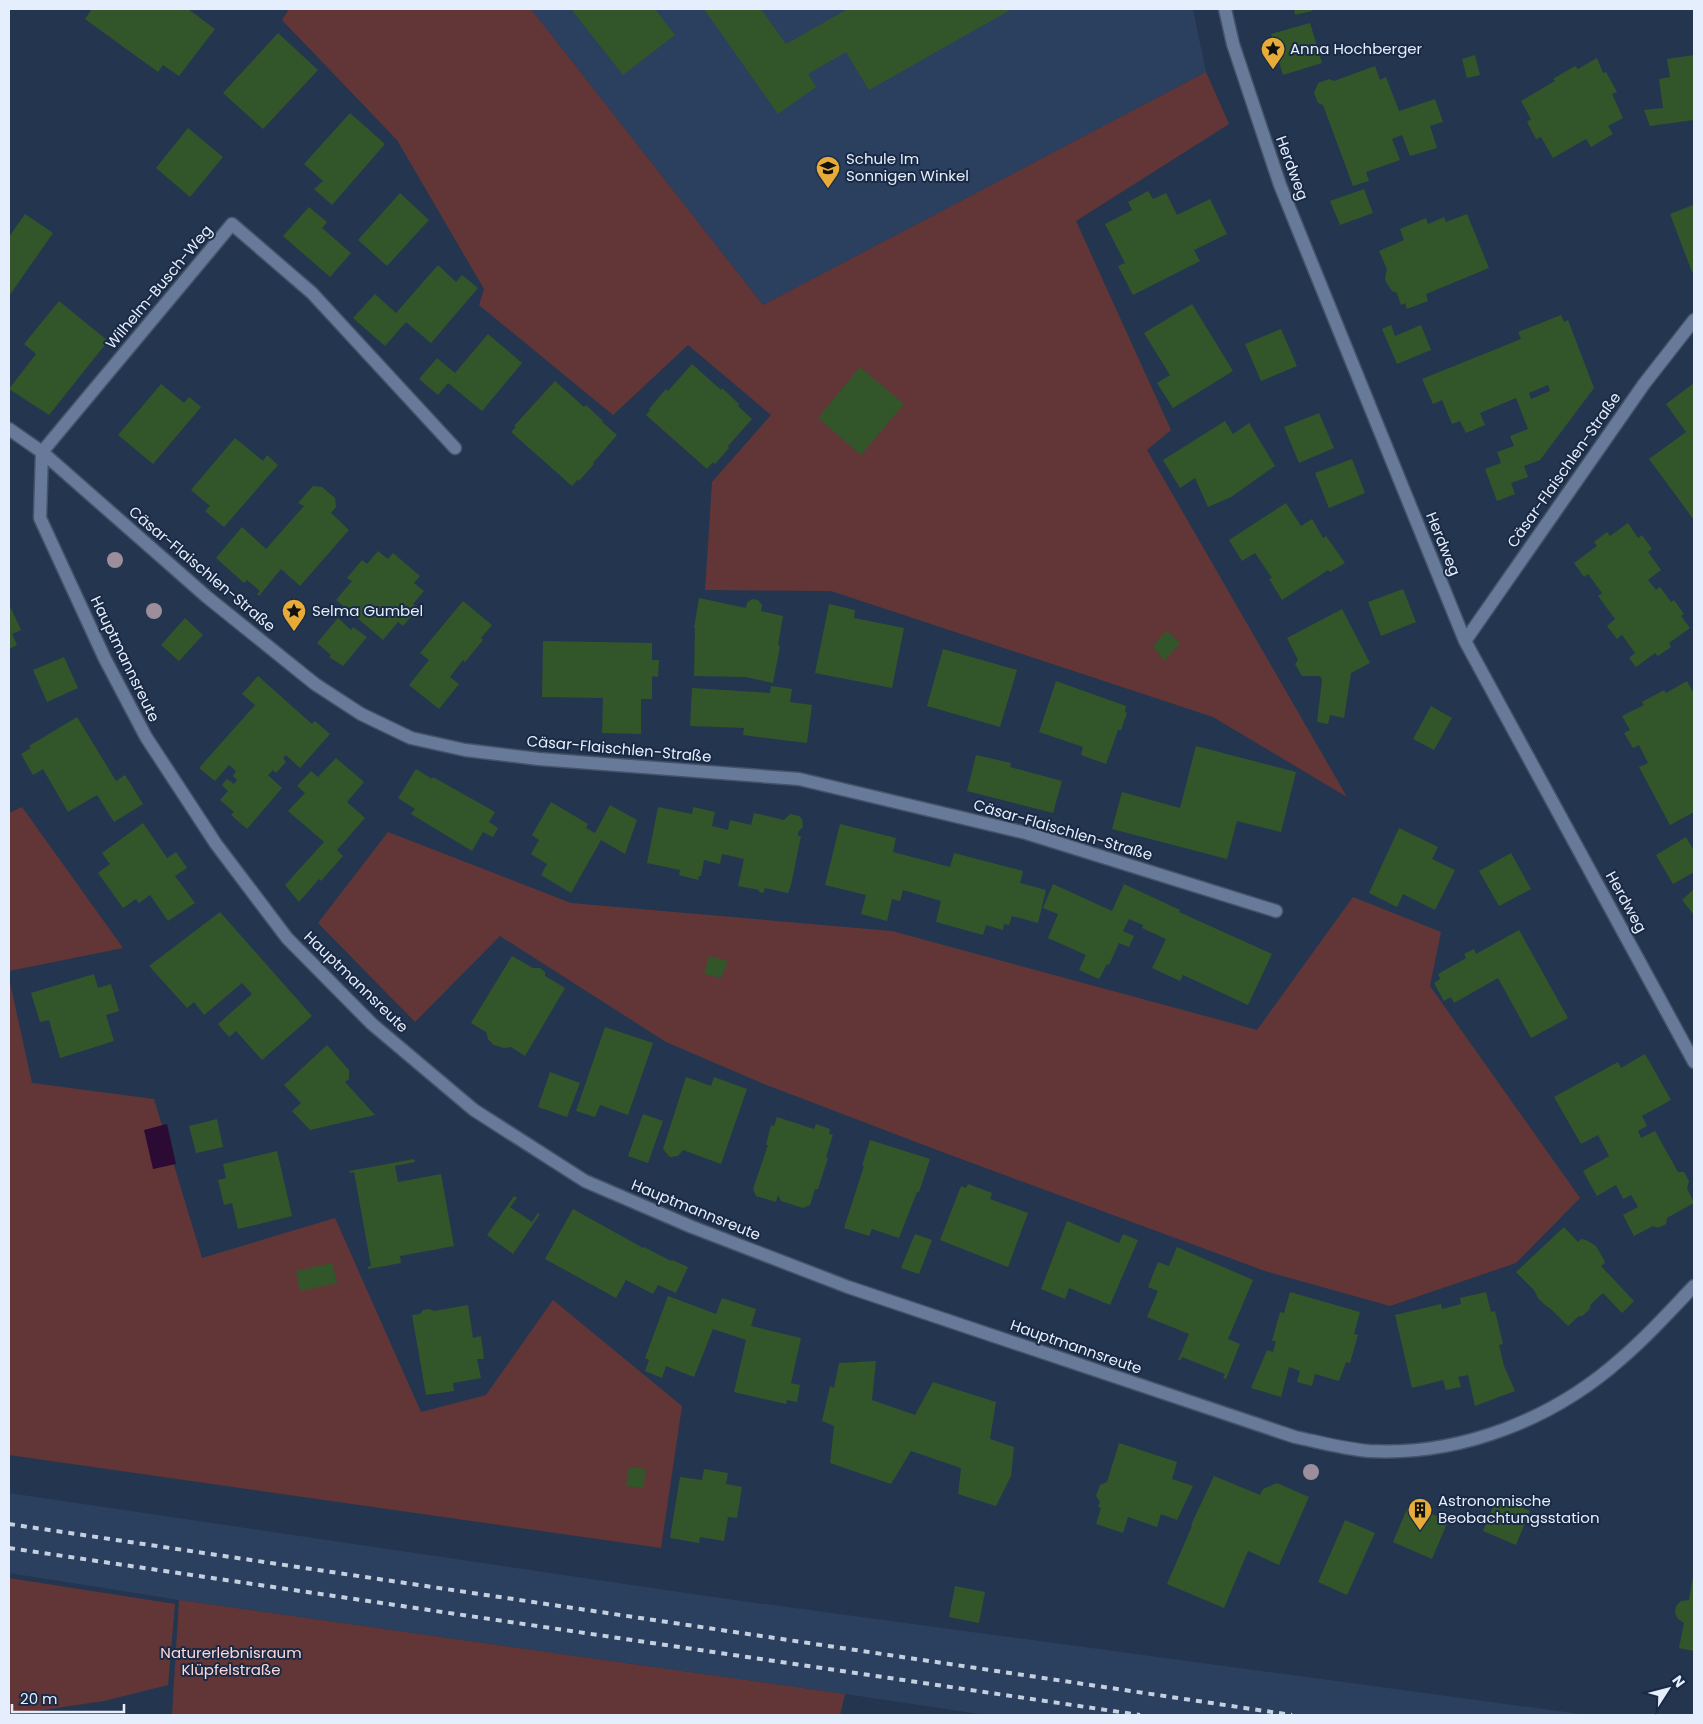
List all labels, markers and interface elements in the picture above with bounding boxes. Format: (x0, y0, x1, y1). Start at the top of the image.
place icon: Anna Hochberger (1260, 36, 1286, 70)
place label: Anna Hochberger (1290, 38, 1423, 59)
street label: Herdweg (1271, 133, 1314, 203)
place label: Schule Im Sonnigen Winkel (846, 148, 969, 186)
school or university icon: Schule Im Sonnigen Winkel (815, 155, 841, 189)
street label: Wilhelm-Busch-Weg (100, 220, 217, 353)
street label: Cäsar-Flaischlen-Straße (1502, 388, 1625, 552)
street label: Cäsar-Flaischlen-Straße (125, 501, 280, 636)
street label: Herdweg (1421, 509, 1466, 579)
street label: Hauptmannsreute (86, 592, 165, 725)
place icon: Selma Gumbel (281, 598, 307, 632)
place label: Selma Gumbel (312, 600, 423, 621)
street label: Cäsar-Flaischlen-Straße (526, 730, 712, 767)
street label: Cäsar-Flaischlen-Straße (971, 794, 1155, 865)
street label: Herdweg (1601, 867, 1652, 936)
street label: Hauptmannsreute (300, 926, 413, 1037)
street label: Hauptmannsreute (628, 1174, 764, 1245)
street label: Hauptmannsreute (1008, 1314, 1145, 1379)
place label: Astronomische Beobachtungsstation (1438, 1490, 1600, 1528)
building icon: Astronomische Beobachtungsstation (1407, 1497, 1433, 1531)
park label: Naturerlebnisraum Klüpfelstraße (160, 1642, 302, 1680)
north arrow (1643, 1664, 1693, 1714)
text: N (1667, 1671, 1690, 1691)
scale bar (12, 1682, 125, 1714)
text: 20 m (20, 1688, 58, 1709)

